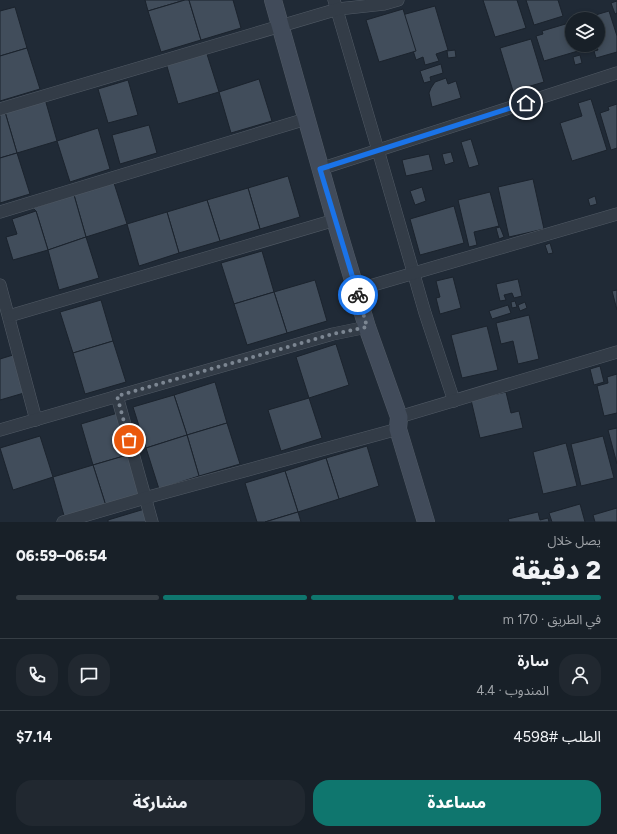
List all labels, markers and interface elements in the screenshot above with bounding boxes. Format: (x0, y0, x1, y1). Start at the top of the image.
map controls (565, 12, 605, 52)
button: layers (565, 12, 605, 52)
pin (509, 86, 543, 120)
icon: home (515, 92, 537, 114)
courier (338, 275, 378, 315)
icon: bike (347, 284, 369, 306)
pin (112, 423, 146, 457)
icon: bag (118, 429, 140, 451)
text: يصل خلال (548, 533, 601, 548)
text: 06:54–06:59 (16, 547, 107, 565)
text: 2 دقيقة (512, 554, 601, 586)
text: في الطريق · 170 m (503, 612, 601, 627)
text: سارة (517, 652, 549, 670)
button: phone (16, 654, 58, 696)
button: chat (68, 654, 110, 696)
button: person (559, 654, 601, 696)
text: المندوب · 4.4 (476, 683, 549, 698)
text: $7.14 (16, 728, 52, 746)
text: الطلب #4598 (513, 728, 601, 746)
button: مشاركة (16, 780, 305, 826)
button: مساعدة (313, 780, 601, 826)

